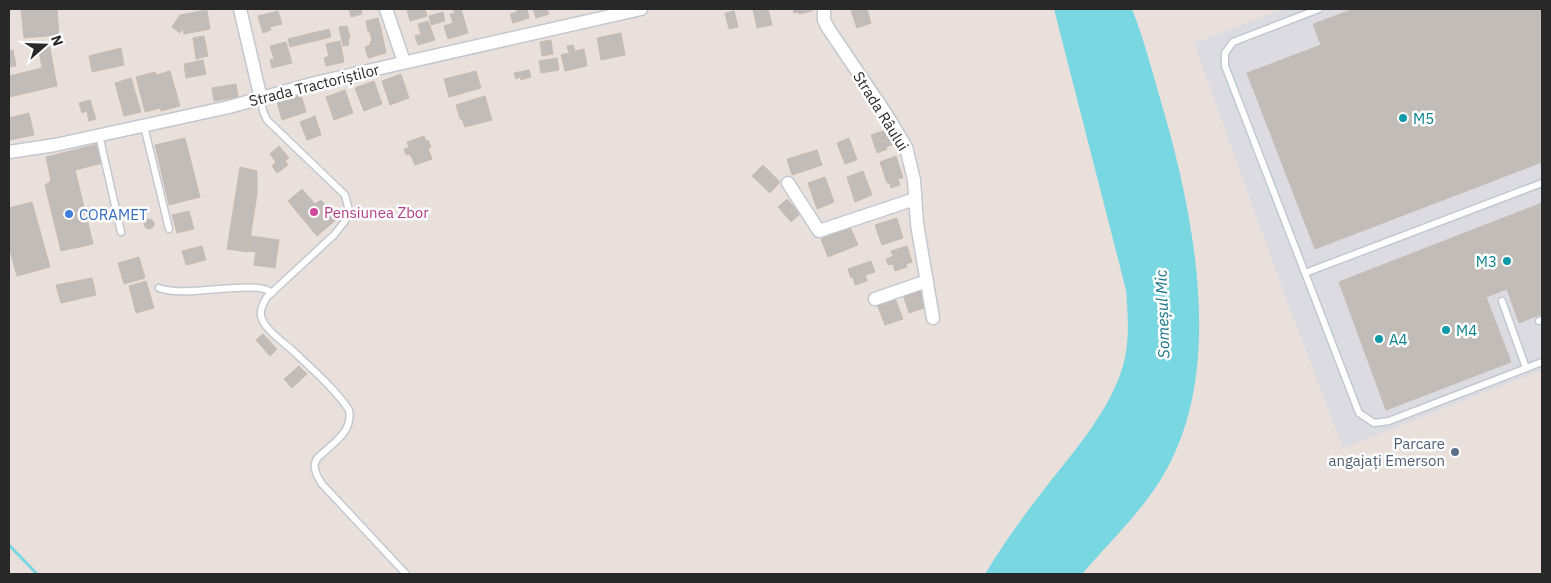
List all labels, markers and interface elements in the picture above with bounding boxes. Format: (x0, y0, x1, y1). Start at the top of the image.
north arrow (20, 20, 70, 70)
text: N (47, 33, 67, 48)
street label: Strada Tractoriștilor (247, 59, 382, 110)
street label: Strada Râului (849, 68, 913, 154)
place label: M5 (1413, 109, 1434, 128)
marker: M5 (1397, 112, 1409, 124)
place label: Pensiunea Zbor (324, 203, 429, 222)
place label: CORAMET (79, 205, 148, 224)
marker: Pensiunea Zbor (308, 206, 320, 218)
marker: CORAMET (63, 208, 75, 220)
place label: M3 (1476, 252, 1497, 271)
marker: M3 (1501, 255, 1513, 267)
water label: Someșul Mic (1150, 269, 1174, 359)
place label: M4 (1456, 321, 1477, 340)
marker: M4 (1440, 324, 1452, 336)
place label: A4 (1389, 330, 1408, 349)
marker: A4 (1373, 333, 1385, 345)
place label: Parcare angajați Emerson (1328, 434, 1445, 470)
marker: Parcare angajați Emerson (1449, 446, 1461, 458)

